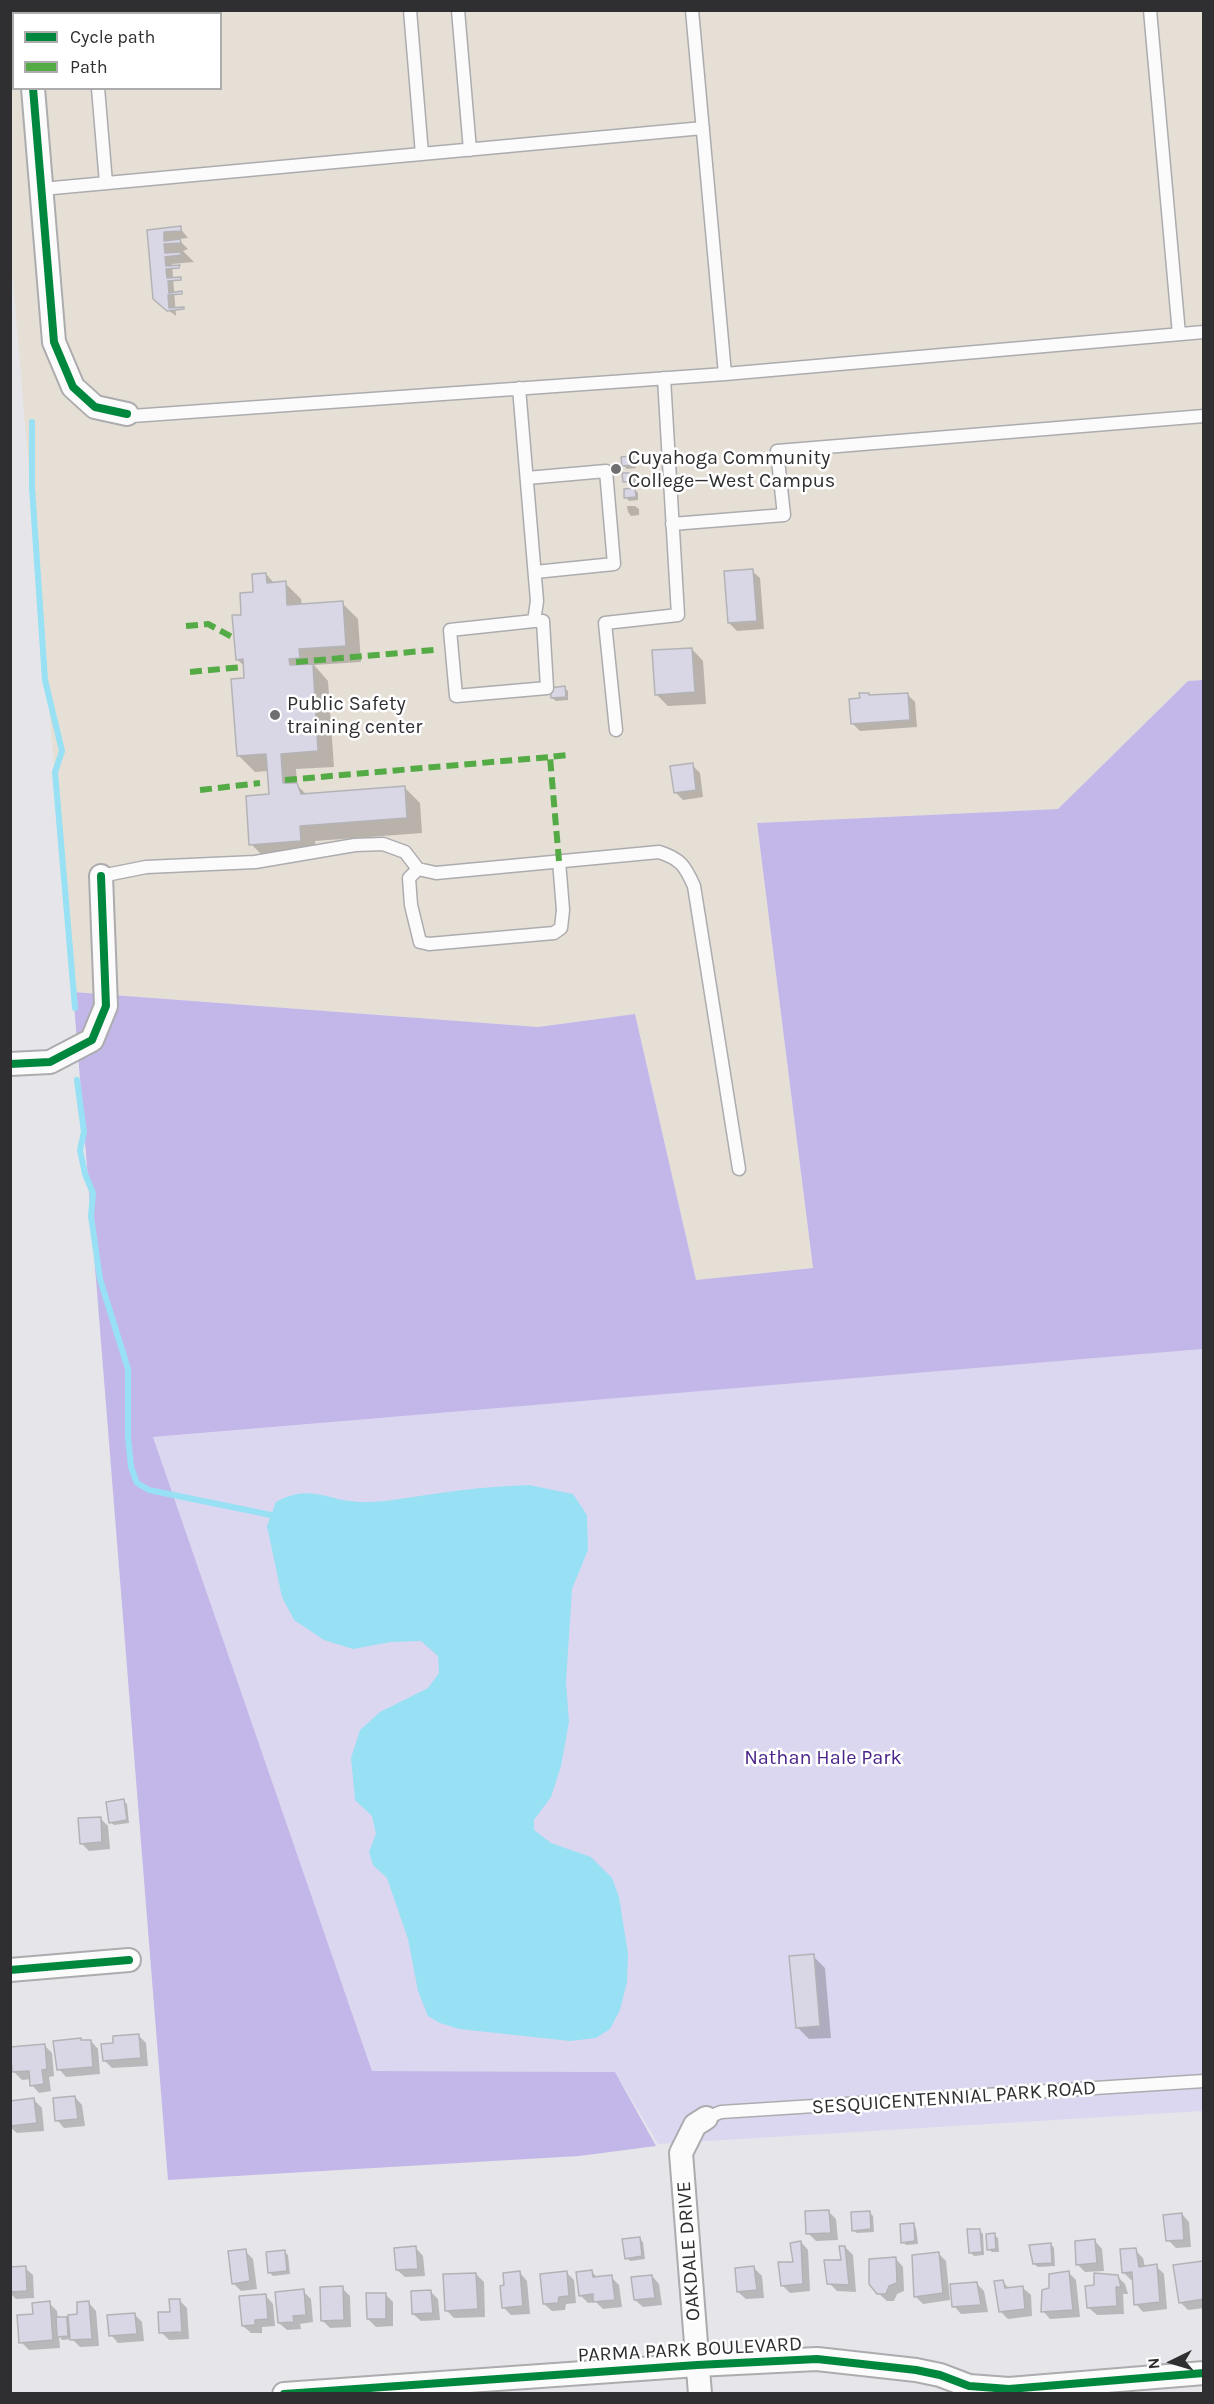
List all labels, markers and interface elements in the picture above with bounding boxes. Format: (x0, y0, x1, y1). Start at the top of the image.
legend (12, 12, 222, 90)
text: Cycle path (70, 26, 155, 48)
text: Path (70, 56, 108, 78)
place label: Cuyahoga Community College—West Campus (628, 446, 835, 493)
marker: Cuyahoga Community College—West Campus (609, 462, 623, 476)
place label: Public Safety training center (287, 692, 423, 739)
marker: Public Safety training center (268, 708, 282, 722)
park label: Nathan Hale Park (744, 1746, 902, 1770)
street label: SESQUICENTENNIAL PARK ROAD (811, 2076, 1097, 2120)
street label: OAKDALE DRIVE (672, 2180, 706, 2322)
street label: PARMA PARK BOULEVARD (577, 2332, 803, 2368)
north arrow (1142, 2332, 1202, 2392)
text: N (1144, 2357, 1164, 2370)

